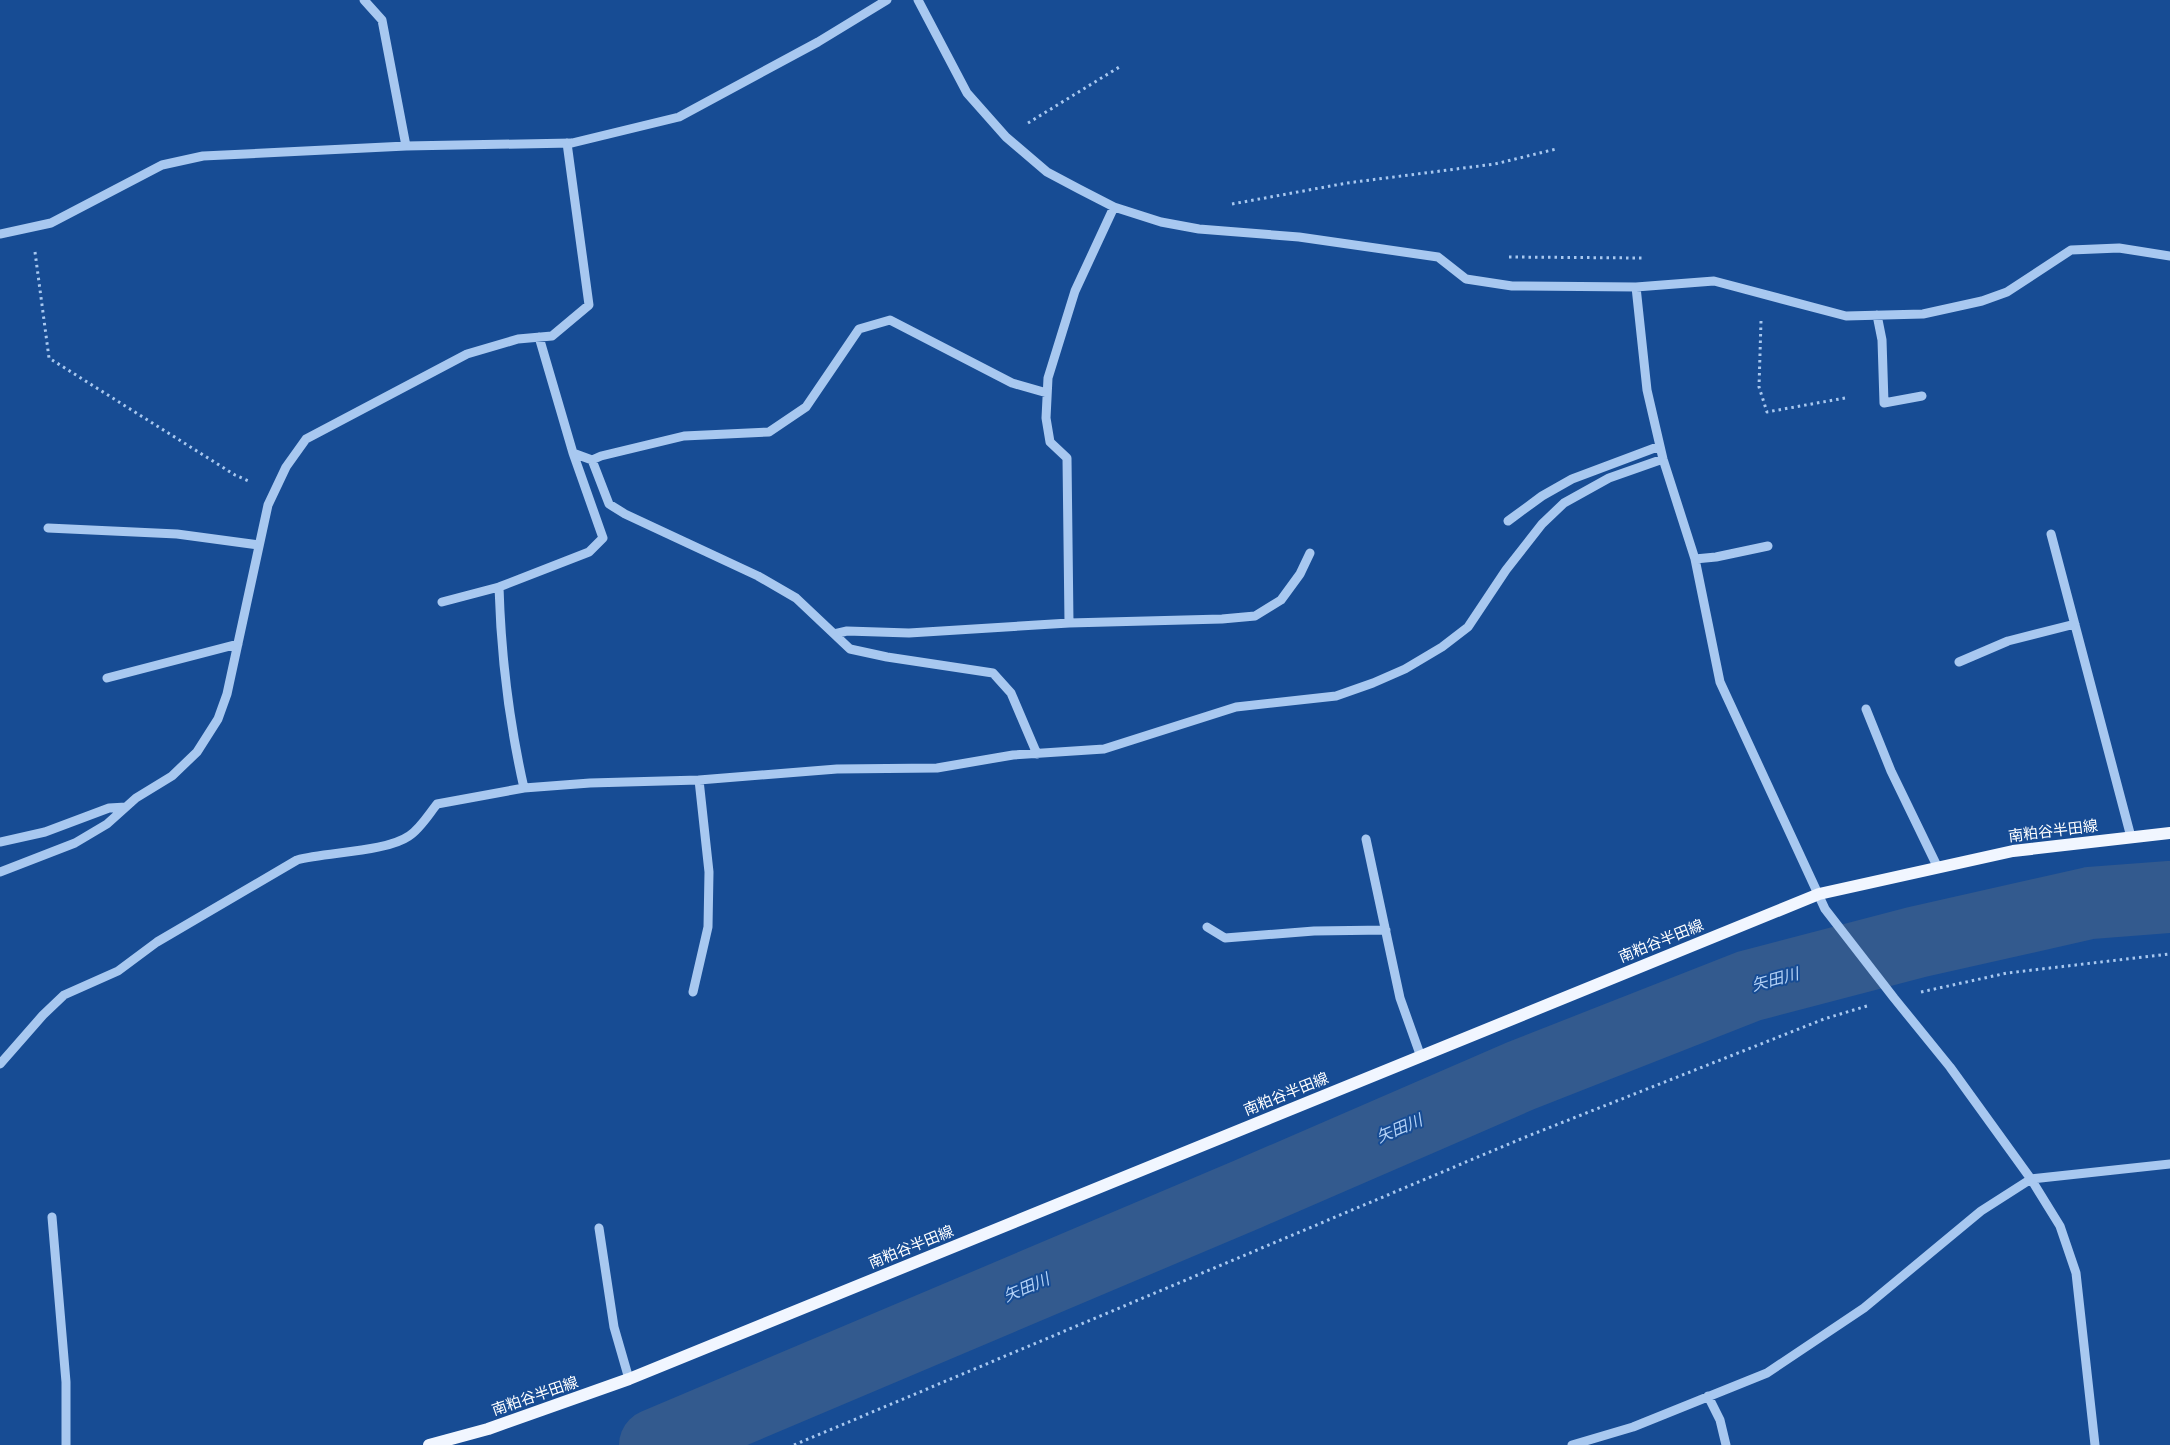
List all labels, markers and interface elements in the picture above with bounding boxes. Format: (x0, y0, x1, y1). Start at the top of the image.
street label: 南粕谷半田線 (2007, 816, 2099, 844)
street label: 南粕谷半田線 (1616, 915, 1706, 965)
water label: 矢田川 (1749, 963, 1802, 994)
street label: 南粕谷半田線 (1241, 1068, 1331, 1118)
water label: 矢田川 (1373, 1109, 1426, 1146)
street label: 南粕谷半田線 (866, 1221, 956, 1271)
water label: 矢田川 (1000, 1268, 1053, 1305)
street label: 南粕谷半田線 (489, 1372, 580, 1418)

